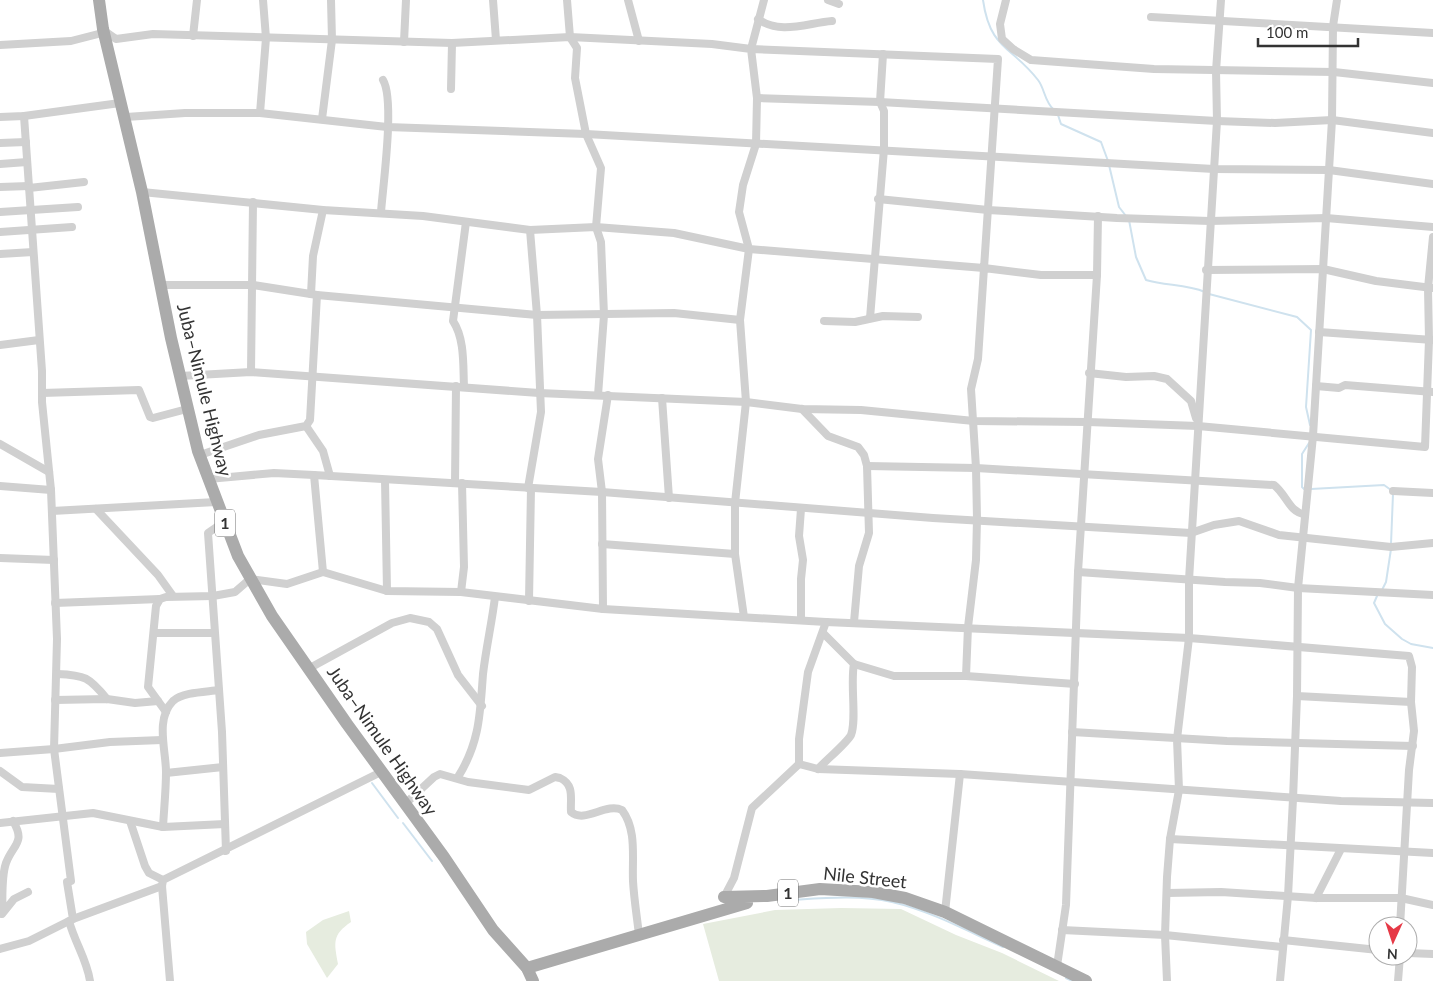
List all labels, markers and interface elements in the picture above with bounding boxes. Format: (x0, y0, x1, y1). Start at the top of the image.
scale bar (1258, 15, 1358, 47)
text: 100 m (1266, 23, 1308, 41)
street label: Juba–Nimule Highway (173, 301, 237, 479)
road number: 1 (215, 509, 235, 536)
street label: Juba–Nimule Highway (323, 661, 443, 820)
street label: Nile Street (822, 862, 908, 892)
road number: 1 (778, 880, 798, 906)
north arrow (1368, 916, 1418, 966)
text: N (1386, 946, 1398, 963)

